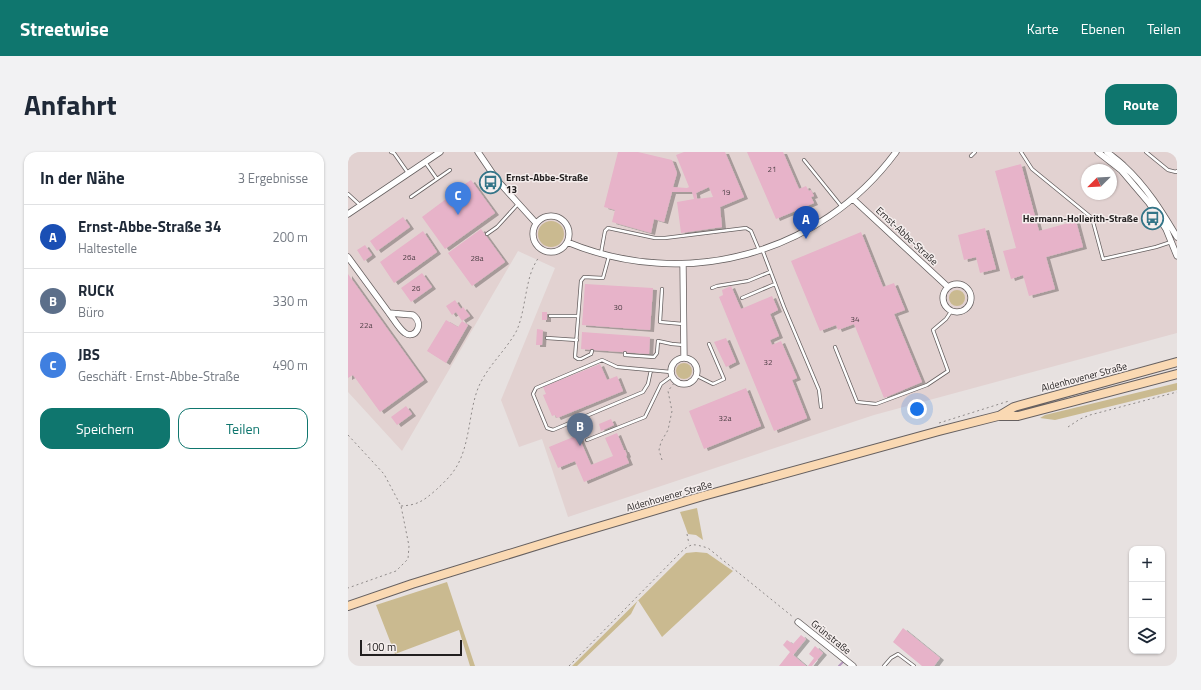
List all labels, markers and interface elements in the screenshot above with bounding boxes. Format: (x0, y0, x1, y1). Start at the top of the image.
text: Streetwise (20, 14, 109, 43)
text: Karte (1027, 18, 1059, 39)
text: Ebenen (1081, 18, 1125, 39)
text: Teilen (1147, 18, 1181, 39)
text: Anfahrt (24, 83, 117, 126)
button: Route (1105, 84, 1177, 125)
house number: 21 (768, 163, 776, 175)
north arrow (1081, 164, 1117, 200)
text: In der Nähe (40, 165, 125, 191)
text: 3 Ergebnisse (238, 168, 308, 188)
bus stop icon: Ernst-Abbe-Straße 13 (478, 170, 504, 196)
place label: Ernst-Abbe-Straße 13 (506, 170, 588, 197)
pin: C (445, 182, 471, 215)
house number: 19 (722, 186, 731, 198)
street label: Ernst-Abbe-Straße (873, 203, 941, 269)
bus stop icon: Hermann-Hollerith-Straße (1140, 205, 1166, 231)
pin: A (793, 206, 819, 239)
place label: Hermann-Hollerith-Straße (1023, 211, 1138, 226)
text: Ernst-Abbe-Straße 34 (78, 215, 221, 238)
text: A (49, 227, 57, 247)
text: 200 m (272, 227, 308, 247)
text: Haltestelle (78, 238, 137, 258)
house number: 26a (403, 251, 415, 263)
house number: 28a (471, 252, 483, 264)
text: RUCK (78, 279, 114, 302)
house number: 26 (412, 282, 421, 294)
text: B (49, 291, 57, 311)
text: 330 m (272, 291, 308, 311)
house number: 30 (614, 301, 623, 313)
text: Büro (78, 302, 104, 322)
house number: 34 (851, 313, 860, 325)
house number: 22a (360, 319, 372, 331)
text: JBS (78, 343, 100, 366)
text: C (49, 355, 57, 375)
text: 490 m (272, 355, 308, 375)
house number: 32 (764, 356, 772, 368)
street label: Aldenhovener Straße (1039, 358, 1129, 396)
text: Geschäft · Ernst-Abbe-Straße (78, 366, 240, 386)
your location (907, 399, 927, 419)
button: Speichern (40, 408, 170, 449)
button: Teilen (178, 408, 308, 449)
house number: 32a (719, 412, 731, 424)
pin: B (567, 413, 593, 446)
street label: Aldenhovener Straße (624, 477, 714, 515)
map controls (1129, 546, 1165, 654)
button: + (1129, 546, 1165, 582)
button: − (1129, 582, 1165, 618)
street label: Grünstraße (808, 616, 854, 658)
button: layers (1129, 618, 1165, 654)
scale bar (360, 638, 462, 657)
text: 100 m (366, 639, 396, 655)

